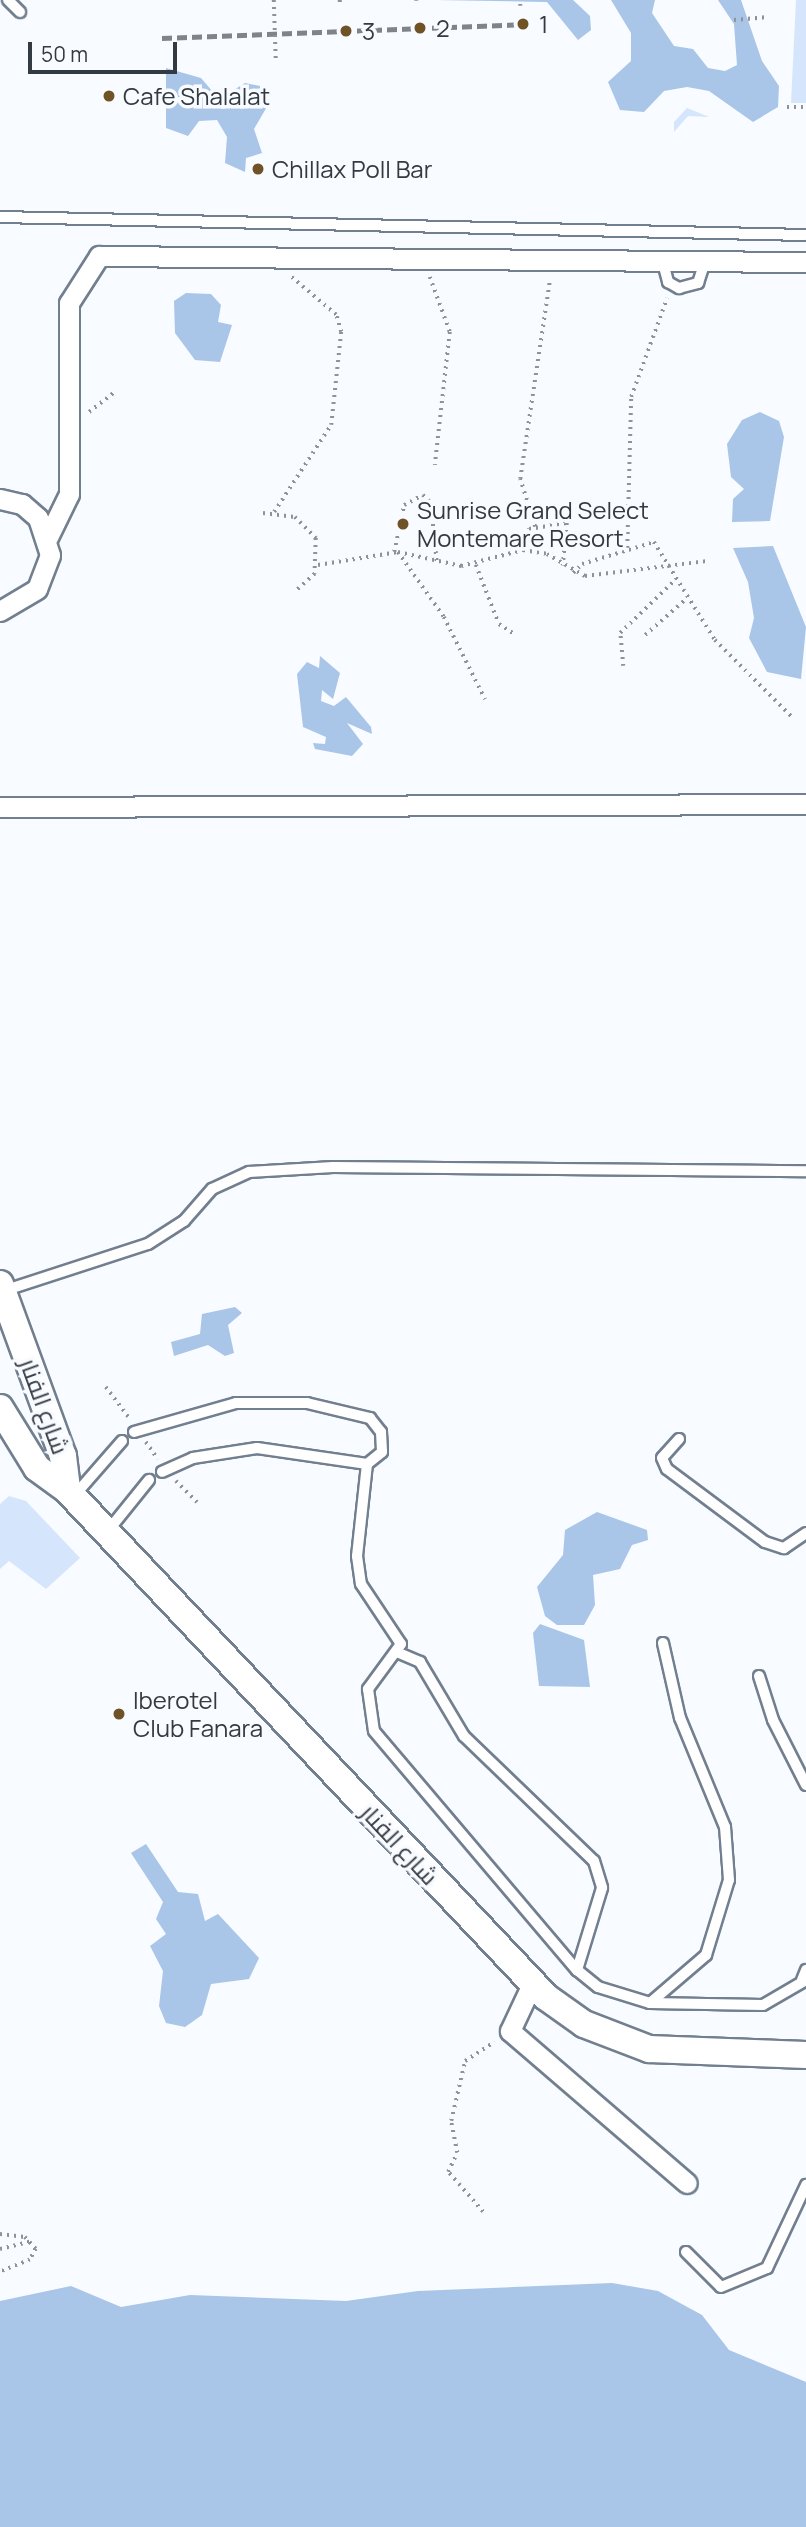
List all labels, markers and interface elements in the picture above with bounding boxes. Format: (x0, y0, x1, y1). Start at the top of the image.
place label: 1 (539, 10, 548, 38)
place label: 2 (436, 14, 450, 42)
marker: 1 (513, 14, 533, 34)
place label: 3 (362, 17, 375, 45)
marker: 2 (410, 18, 430, 38)
marker: 3 (336, 21, 356, 41)
scale bar (32, 28, 180, 72)
text: 50 m (41, 40, 88, 68)
place label: Cafe Shalalat (123, 82, 270, 110)
marker: Cafe Shalalat (101, 88, 117, 104)
place label: Chillax Poll Bar (272, 155, 432, 183)
marker: Chillax Poll Bar (250, 161, 266, 177)
place label: Sunrise Grand Select Montemare Resort (417, 496, 649, 552)
marker: Sunrise Grand Select Montemare Resort (395, 516, 411, 532)
street label: شارع الفنار (14, 1354, 76, 1458)
place label: Iberotel Club Fanara (133, 1686, 263, 1742)
marker: Iberotel Club Fanara (111, 1706, 127, 1722)
street label: شارع الفنار (355, 1798, 445, 1890)

